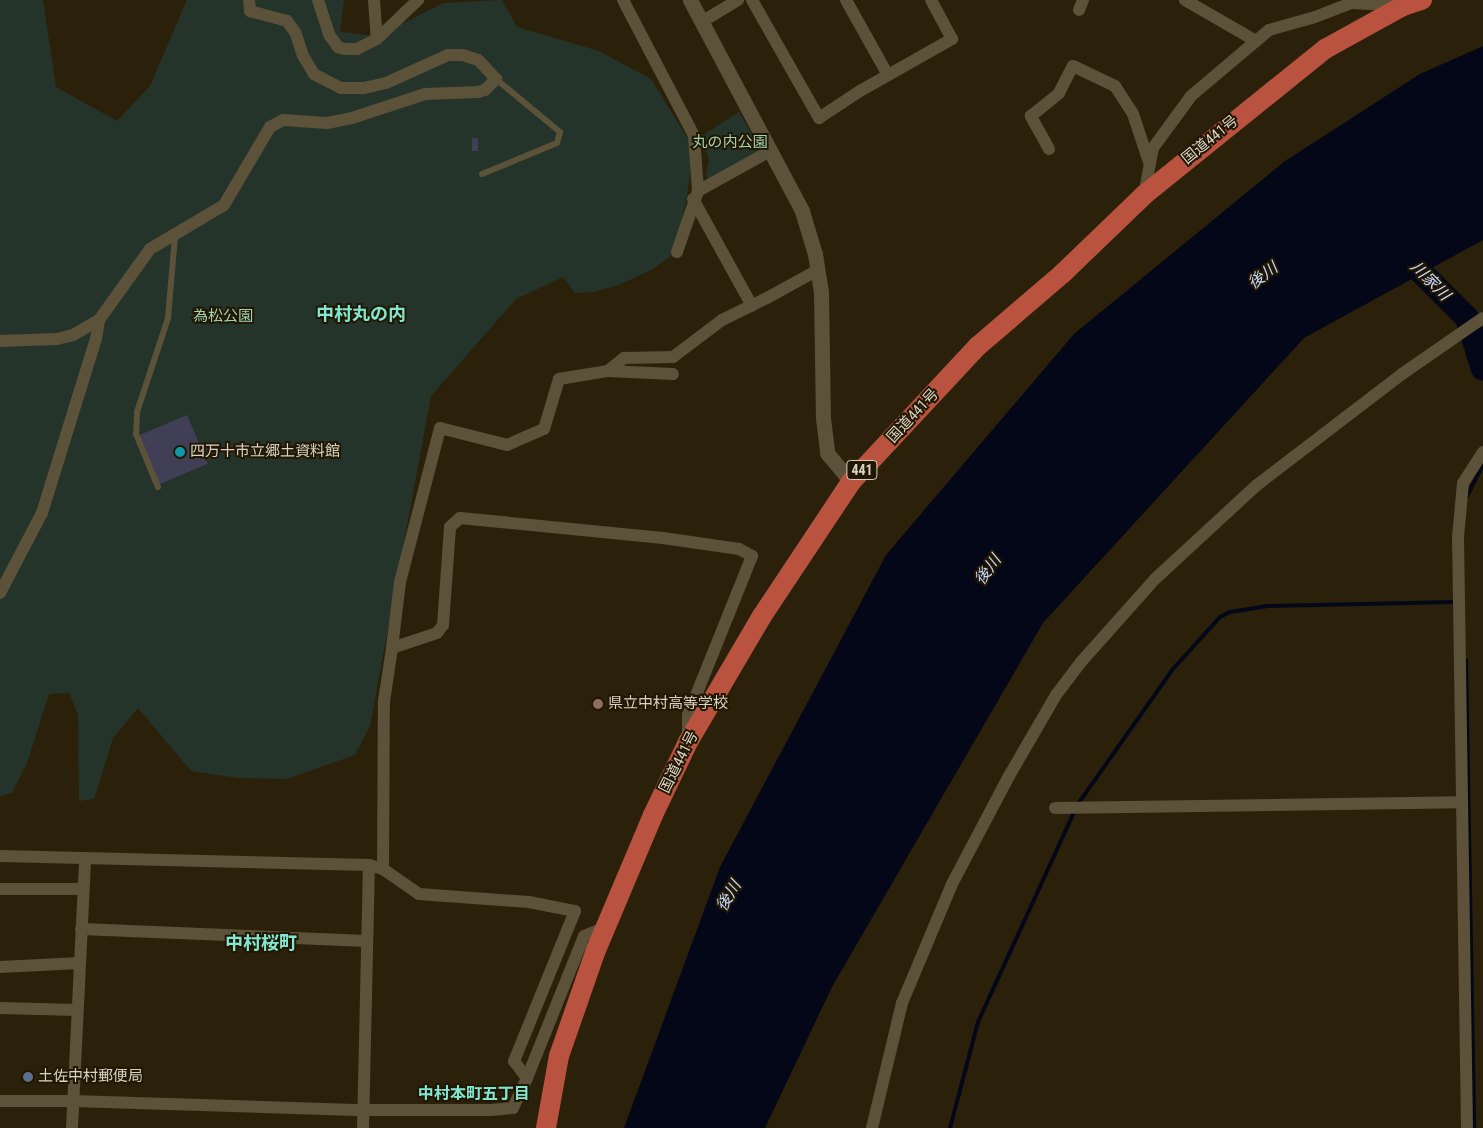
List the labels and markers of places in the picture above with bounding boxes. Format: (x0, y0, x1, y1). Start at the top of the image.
place label: 四万十市立郷土資料館 (190, 443, 340, 461)
marker: 四万十市立郷土資料館 (174, 446, 186, 458)
place label: 県立中村高等学校 (608, 695, 728, 713)
marker: 県立中村高等学校 (592, 698, 604, 710)
place label: 土佐中村郵便局 (38, 1068, 143, 1086)
marker: 土佐中村郵便局 (22, 1071, 34, 1083)

